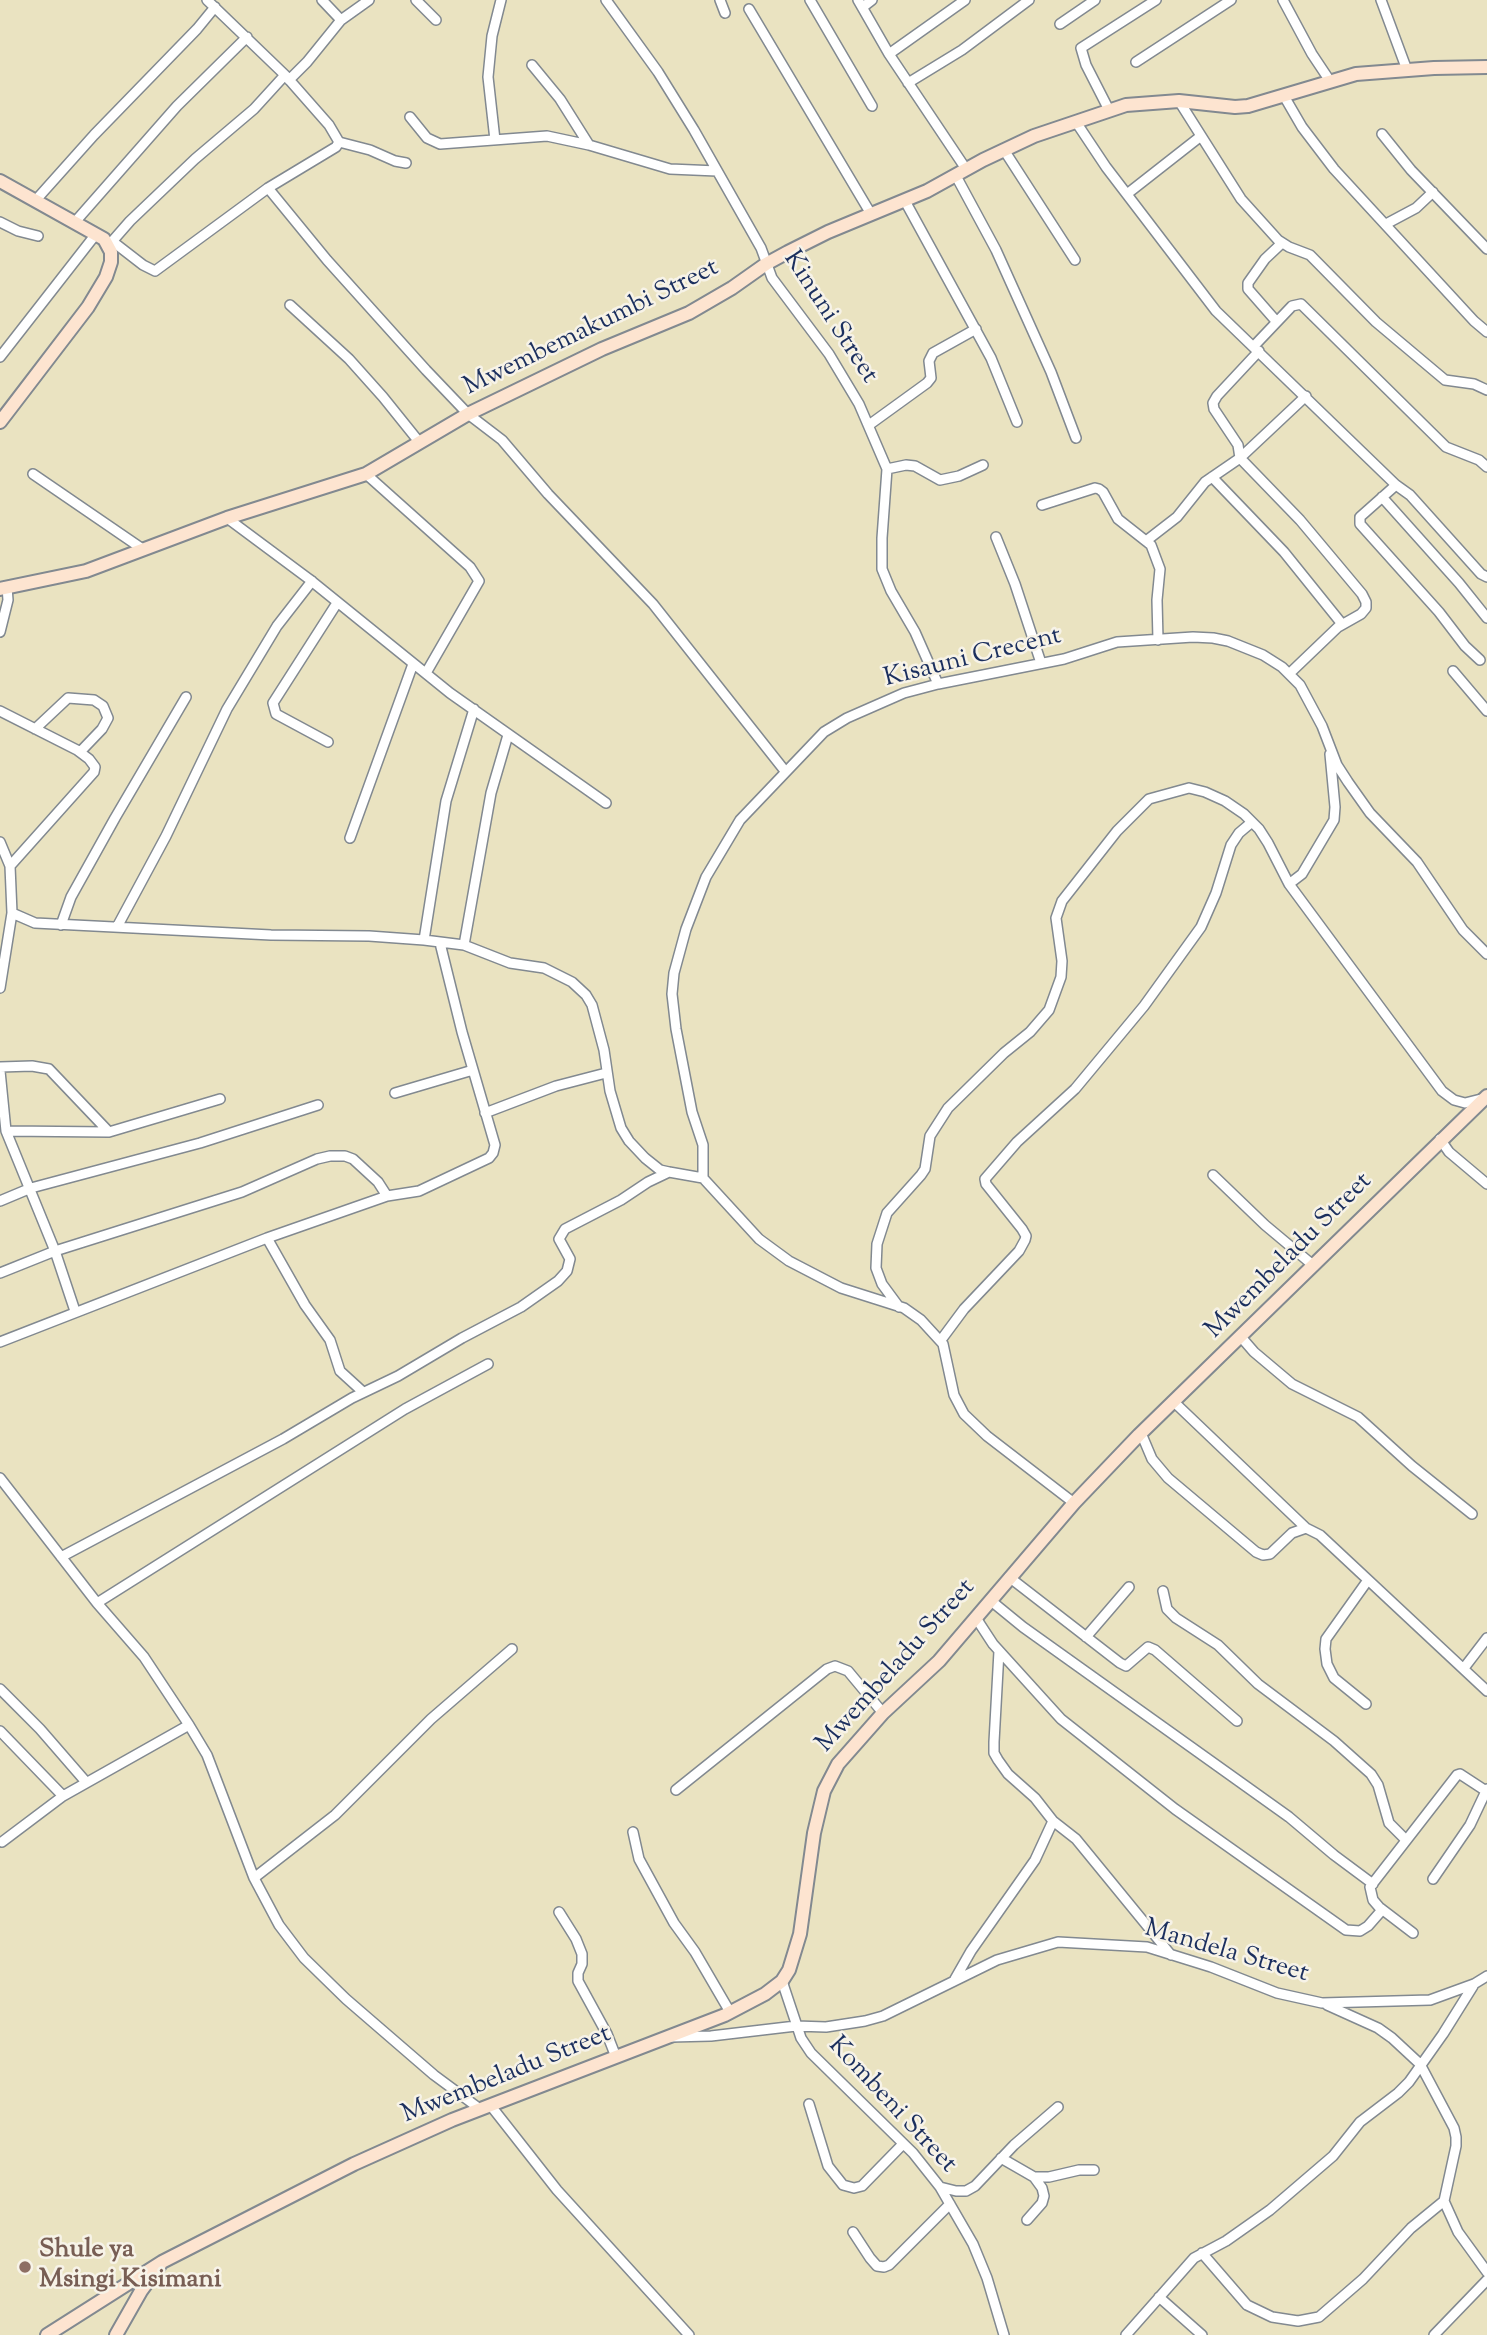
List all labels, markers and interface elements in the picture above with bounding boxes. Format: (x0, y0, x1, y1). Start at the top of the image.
street label: Kinuni Street (775, 246, 883, 390)
street label: Mwembemakumbi Street (460, 254, 724, 404)
street label: Kisauni Crecent (881, 622, 1065, 696)
street label: Mwembeladu Street (1200, 1167, 1380, 1347)
street label: Mwembeladu Street (811, 1574, 983, 1760)
street label: Mandela Street (1140, 1915, 1312, 1991)
street label: Mwembeladu Street (398, 2020, 616, 2132)
street label: Kombeni Street (820, 2031, 962, 2181)
place label: Shule ya Msingi Kisimani (39, 2236, 221, 2298)
marker: Shule ya Msingi Kisimani (17, 2259, 33, 2275)

